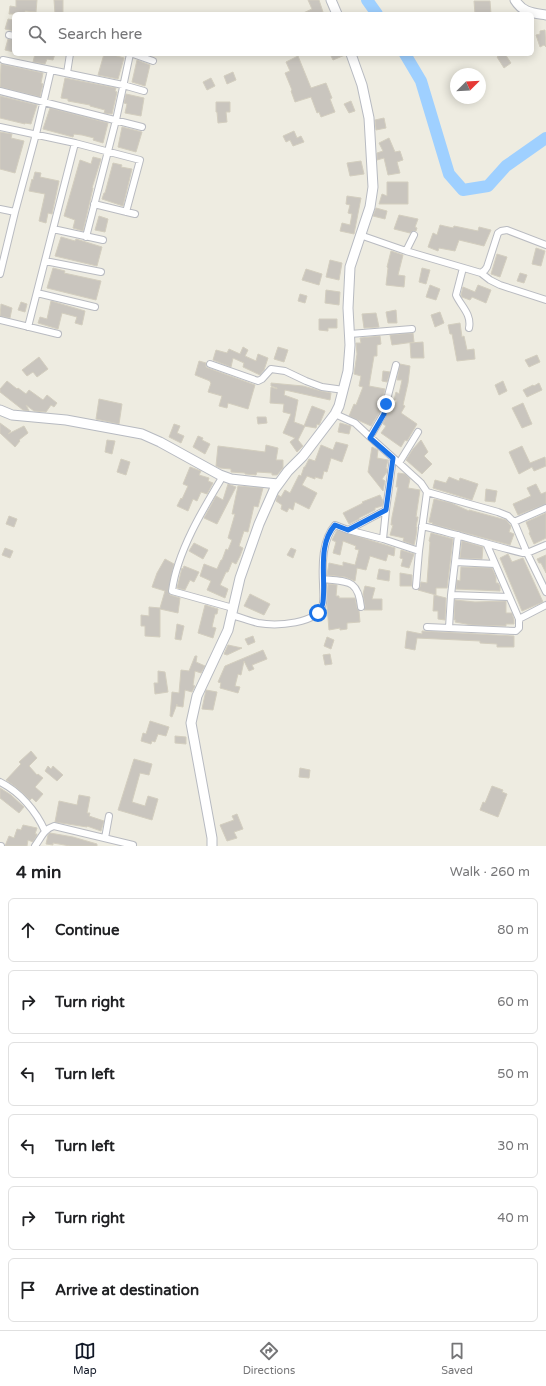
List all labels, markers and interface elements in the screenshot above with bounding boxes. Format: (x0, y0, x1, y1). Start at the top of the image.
search box (12, 12, 534, 56)
icon: search (26, 23, 48, 45)
text: Search here (58, 25, 142, 43)
north arrow (450, 68, 486, 104)
route end (377, 395, 395, 413)
route start (309, 604, 327, 622)
text: 4 min (16, 862, 61, 883)
text: Walk · 260 m (450, 864, 530, 880)
icon: ahead (17, 919, 39, 941)
text: Continue (55, 921, 119, 939)
text: 80 m (497, 922, 529, 938)
icon: right (17, 991, 39, 1013)
text: Turn right (55, 993, 125, 1011)
text: 60 m (497, 994, 529, 1010)
icon: left (17, 1063, 39, 1085)
text: Turn left (55, 1065, 115, 1083)
text: 50 m (497, 1066, 529, 1082)
icon: left (17, 1135, 39, 1157)
text: Turn left (55, 1137, 115, 1155)
text: 30 m (497, 1138, 529, 1154)
icon: right (17, 1207, 39, 1229)
text: Turn right (55, 1209, 125, 1227)
text: 40 m (497, 1210, 529, 1226)
icon: arrive (17, 1279, 39, 1301)
text: Arrive at destination (55, 1281, 199, 1299)
tab: Map (73, 1340, 97, 1377)
tab: Directions (243, 1340, 295, 1377)
tab: Saved (441, 1340, 473, 1377)

